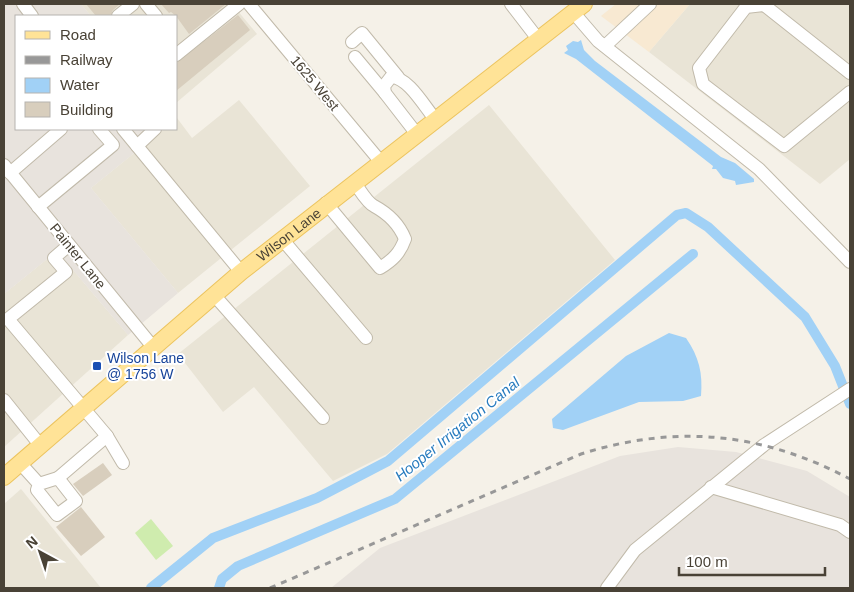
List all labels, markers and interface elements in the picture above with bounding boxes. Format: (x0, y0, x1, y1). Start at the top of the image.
legend (15, 15, 178, 130)
text: Road (60, 26, 96, 43)
text: Railway (60, 51, 113, 68)
street label: 1625 West (287, 52, 343, 114)
text: Water (60, 76, 99, 93)
text: Building (60, 101, 113, 118)
street label: Wilson Lane (253, 204, 324, 265)
street label: Painter Lane (47, 220, 109, 292)
place label: Wilson Lane @ 1756 W (107, 350, 184, 382)
marker: Wilson Lane @ 1756 W (91, 360, 103, 372)
water label: Hooper Irrigation Canal (391, 373, 523, 484)
north arrow (15, 527, 65, 577)
text: N (23, 533, 41, 551)
scale bar (679, 544, 825, 576)
text: 100 m (686, 553, 728, 570)

